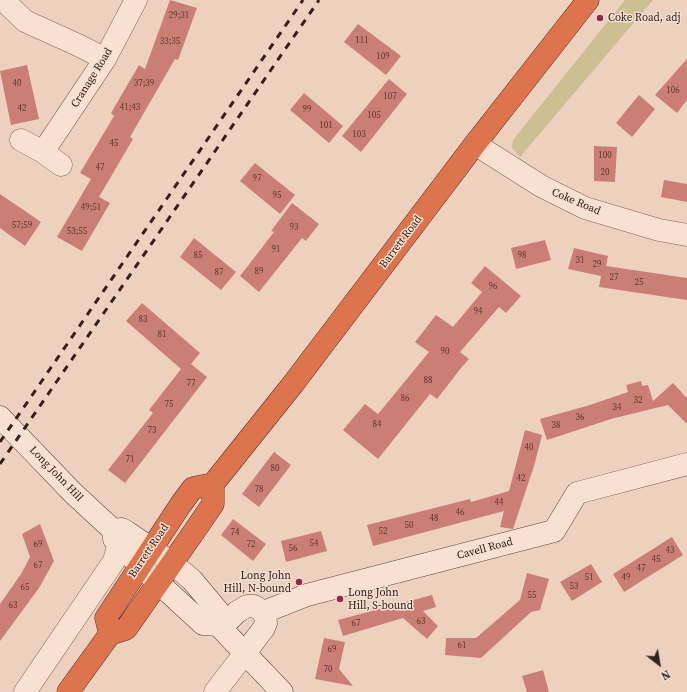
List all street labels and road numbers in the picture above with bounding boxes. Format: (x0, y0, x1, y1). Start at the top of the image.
street label: Cranage Road (68, 46, 116, 110)
street label: Coke Road (550, 186, 602, 218)
street label: Barrett Road (377, 213, 425, 271)
street label: Long John Hill (26, 444, 86, 504)
street label: Barrett Road (126, 522, 172, 580)
street label: Cavell Road (456, 535, 514, 563)

